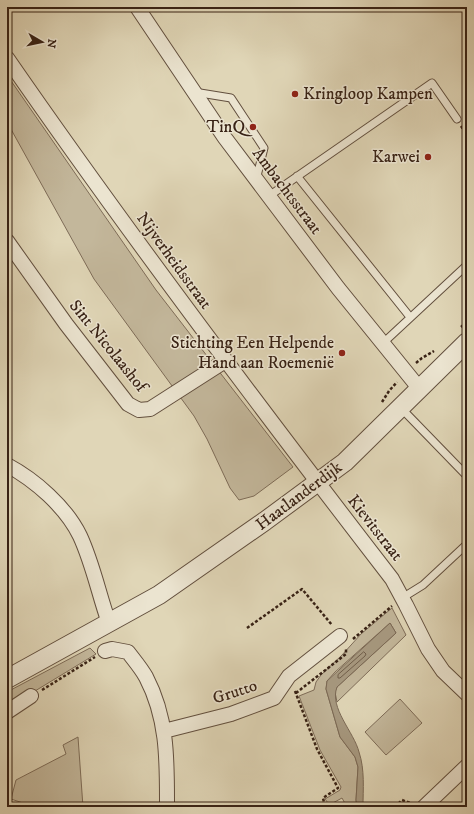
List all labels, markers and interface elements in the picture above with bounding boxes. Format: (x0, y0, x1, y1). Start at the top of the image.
north arrow (22, 22, 62, 62)
text: N (43, 38, 59, 49)
place label: Kringloop Kampen (303, 83, 433, 105)
marker: Kringloop Kampen (290, 89, 300, 99)
place label: TinQ (206, 116, 253, 138)
marker: TinQ (248, 122, 258, 132)
street label: Ambachtsstraat (247, 143, 327, 239)
place label: Karwei (372, 146, 420, 168)
marker: Karwei (423, 152, 433, 162)
street label: Nijverheidsstraat (131, 208, 217, 314)
street label: Sint Nicolaashof (64, 295, 154, 399)
place label: Stichting Een Helpende Hand aan Roemenië (171, 332, 334, 374)
marker: Stichting Een Helpende Hand aan Roemenië (337, 348, 347, 358)
street label: Haatlanderdijk (251, 456, 347, 536)
street label: Kievitstraat (342, 491, 408, 566)
street label: Grutto (210, 674, 260, 710)

